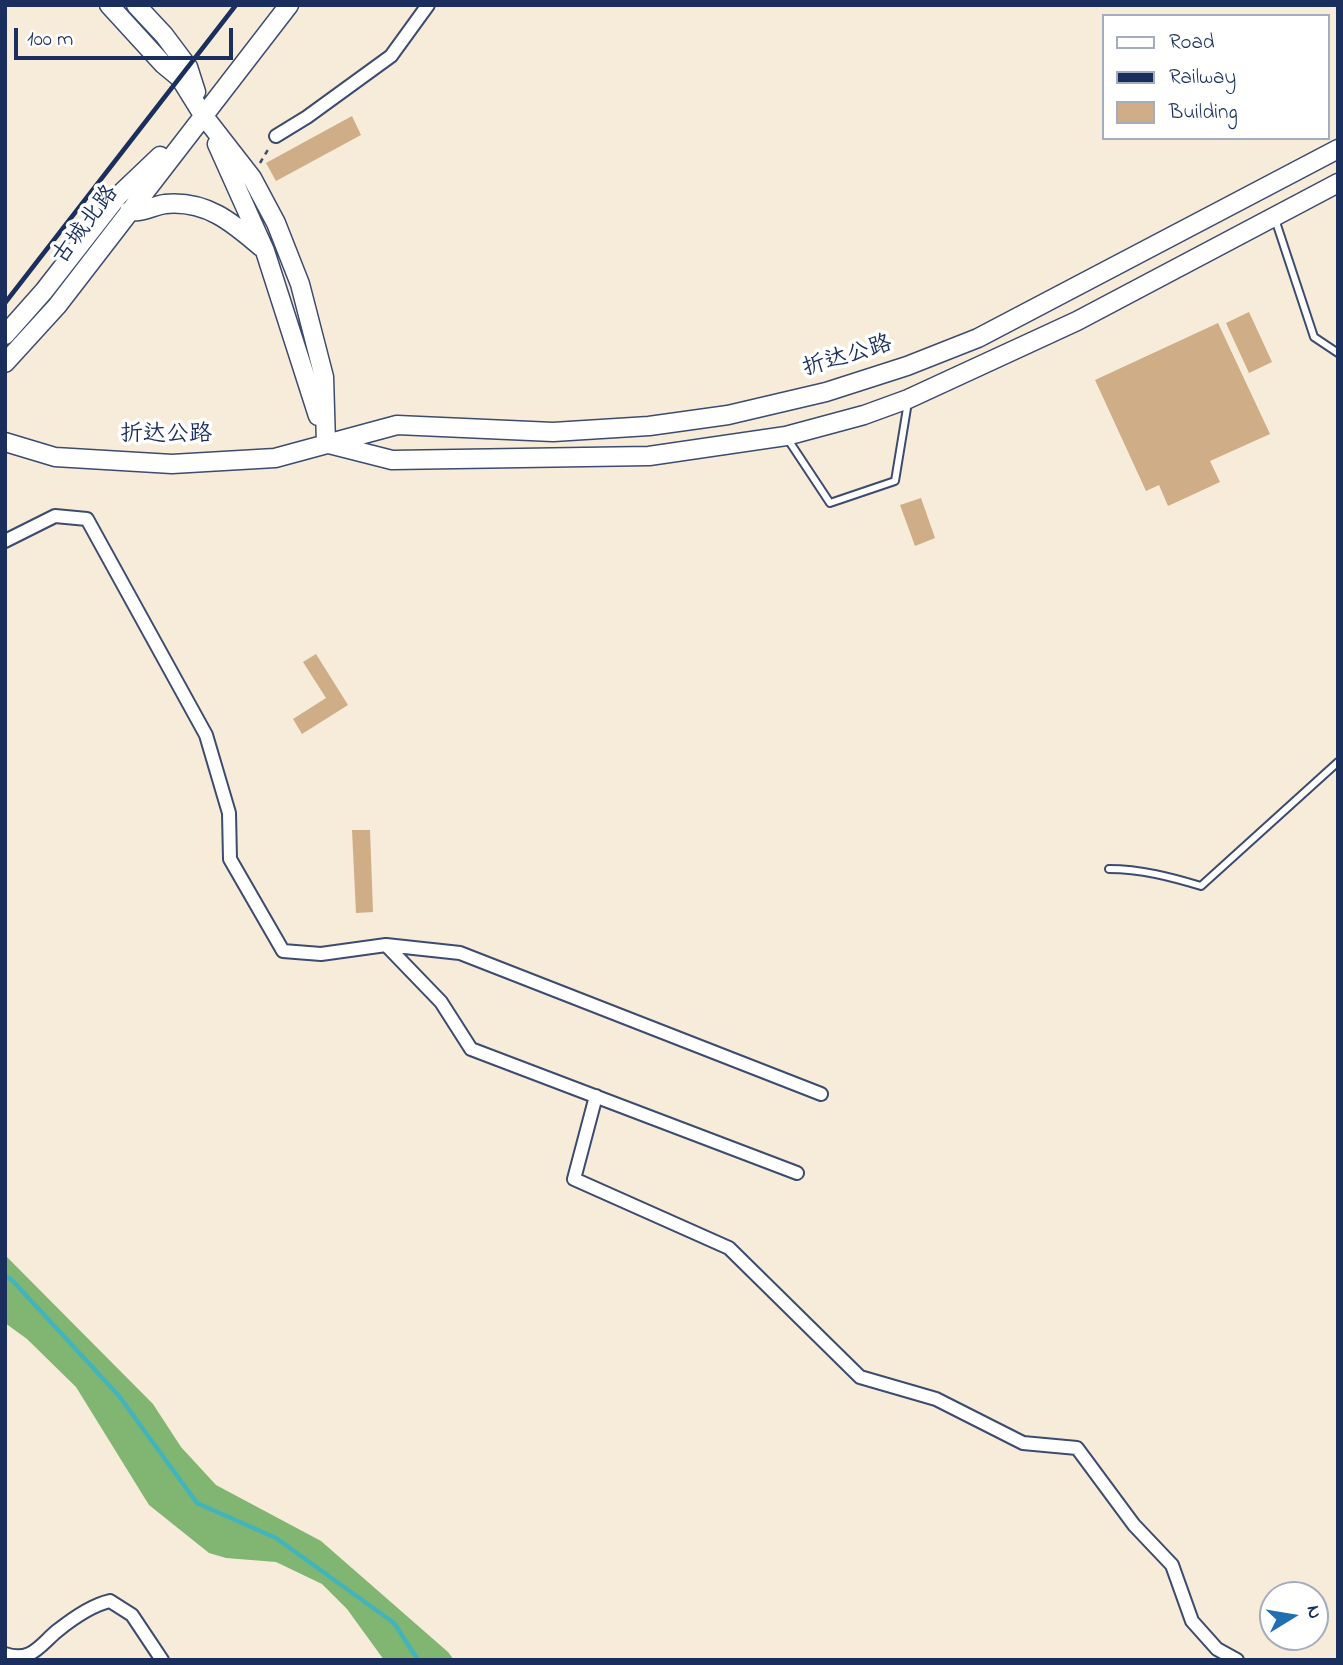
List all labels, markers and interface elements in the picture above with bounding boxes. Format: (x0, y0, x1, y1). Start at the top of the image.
scale bar (18, 14, 236, 58)
legend (1102, 14, 1329, 140)
text: 100 m (27, 25, 73, 55)
text: Road (1169, 28, 1215, 58)
text: Railway (1169, 63, 1236, 93)
text: Building (1169, 98, 1238, 128)
street label: 古城北路 (48, 181, 126, 271)
street label: 折达公路 (800, 331, 896, 385)
street label: 折达公路 (120, 422, 212, 450)
north arrow (1259, 1581, 1329, 1651)
text: N (1299, 1603, 1328, 1621)

